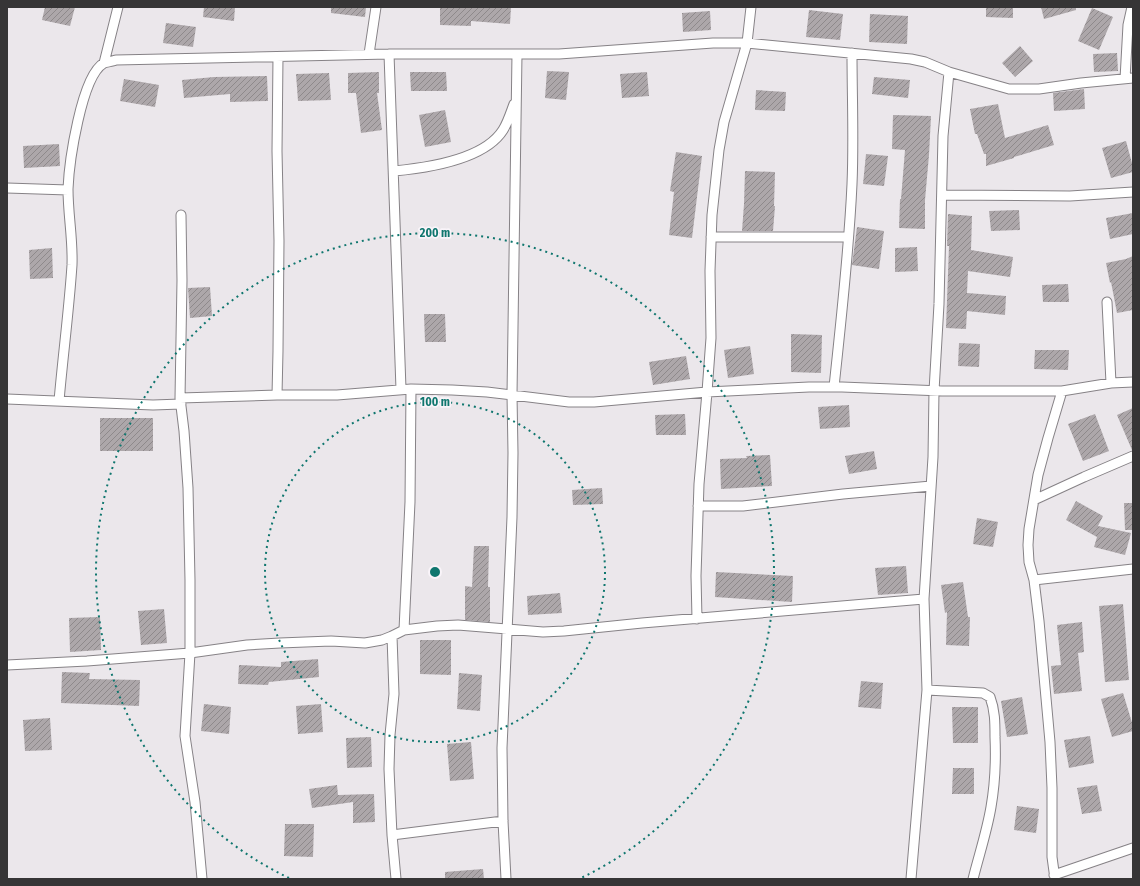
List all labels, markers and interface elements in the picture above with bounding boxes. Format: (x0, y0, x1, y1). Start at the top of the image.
text: 200 m (419, 226, 450, 240)
text: 100 m (420, 395, 450, 409)
centre of rings (428, 565, 442, 579)

